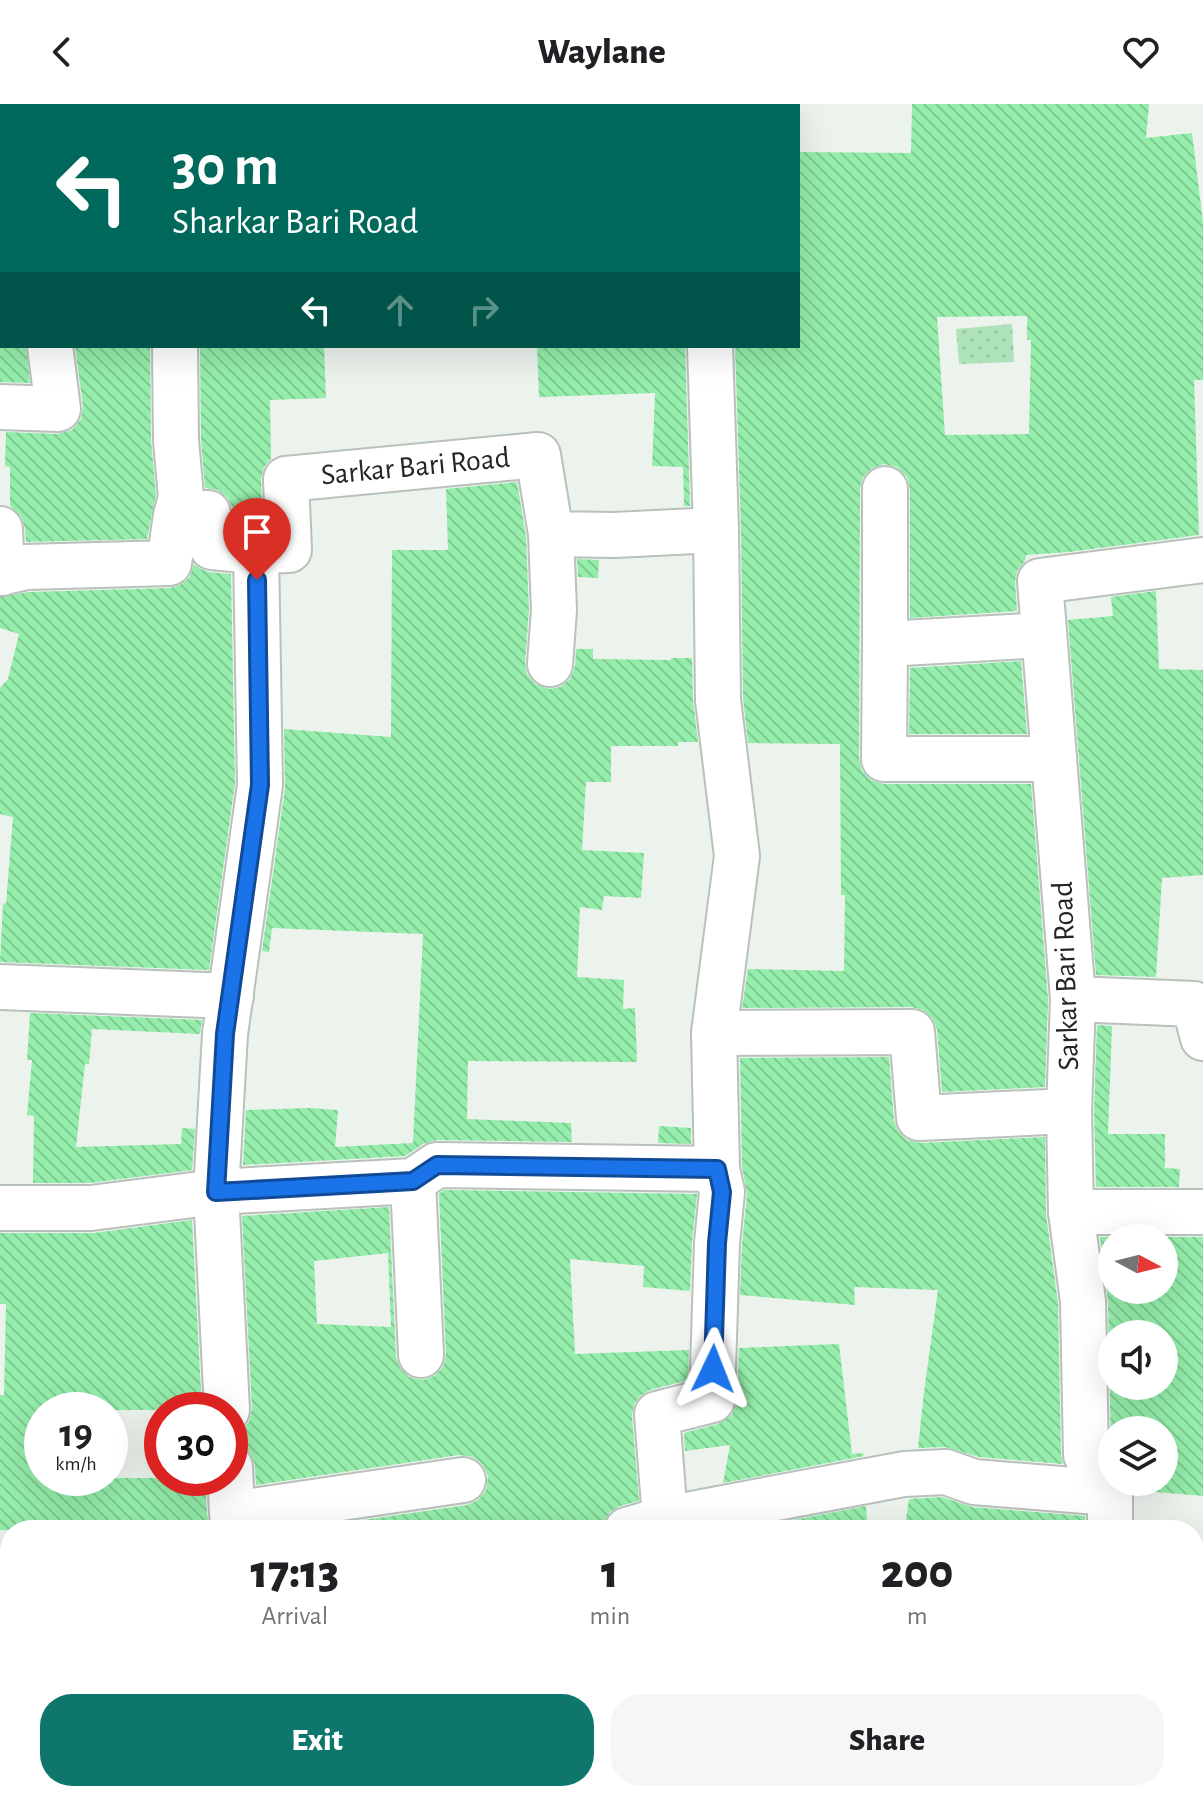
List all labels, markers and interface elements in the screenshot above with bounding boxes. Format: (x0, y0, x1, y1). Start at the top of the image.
icon: back (40, 30, 84, 74)
icon: heart (1119, 30, 1163, 74)
text: Waylane (537, 34, 666, 70)
icon: left (40, 136, 144, 240)
text: 30 m (172, 139, 279, 195)
text: Sharkar Bari Road (172, 204, 418, 240)
icon: left (294, 288, 338, 332)
icon: ahead (378, 288, 422, 332)
icon: right (462, 288, 506, 332)
street label: Sarkar Bari Road (320, 443, 511, 491)
pin (223, 498, 291, 580)
icon: arrive (235, 510, 279, 554)
street label: Sarkar Bari Road (1048, 881, 1084, 1071)
north arrow (1098, 1224, 1178, 1304)
map controls (1098, 1224, 1178, 1496)
button: sound (1098, 1320, 1178, 1400)
position arrow (671, 1327, 755, 1411)
speed limit sign: 30 (144, 1392, 248, 1496)
text: 19 (59, 1414, 93, 1454)
button: layers (1098, 1416, 1178, 1496)
text: km/h (55, 1454, 97, 1474)
text: 17:13 (251, 1549, 339, 1597)
text: 1 (601, 1549, 619, 1597)
text: 200 (881, 1549, 953, 1597)
text: Arrival (261, 1603, 328, 1629)
text: min (590, 1603, 630, 1629)
text: m (907, 1603, 927, 1629)
button: Exit (40, 1694, 594, 1786)
button: Share (610, 1694, 1164, 1786)

